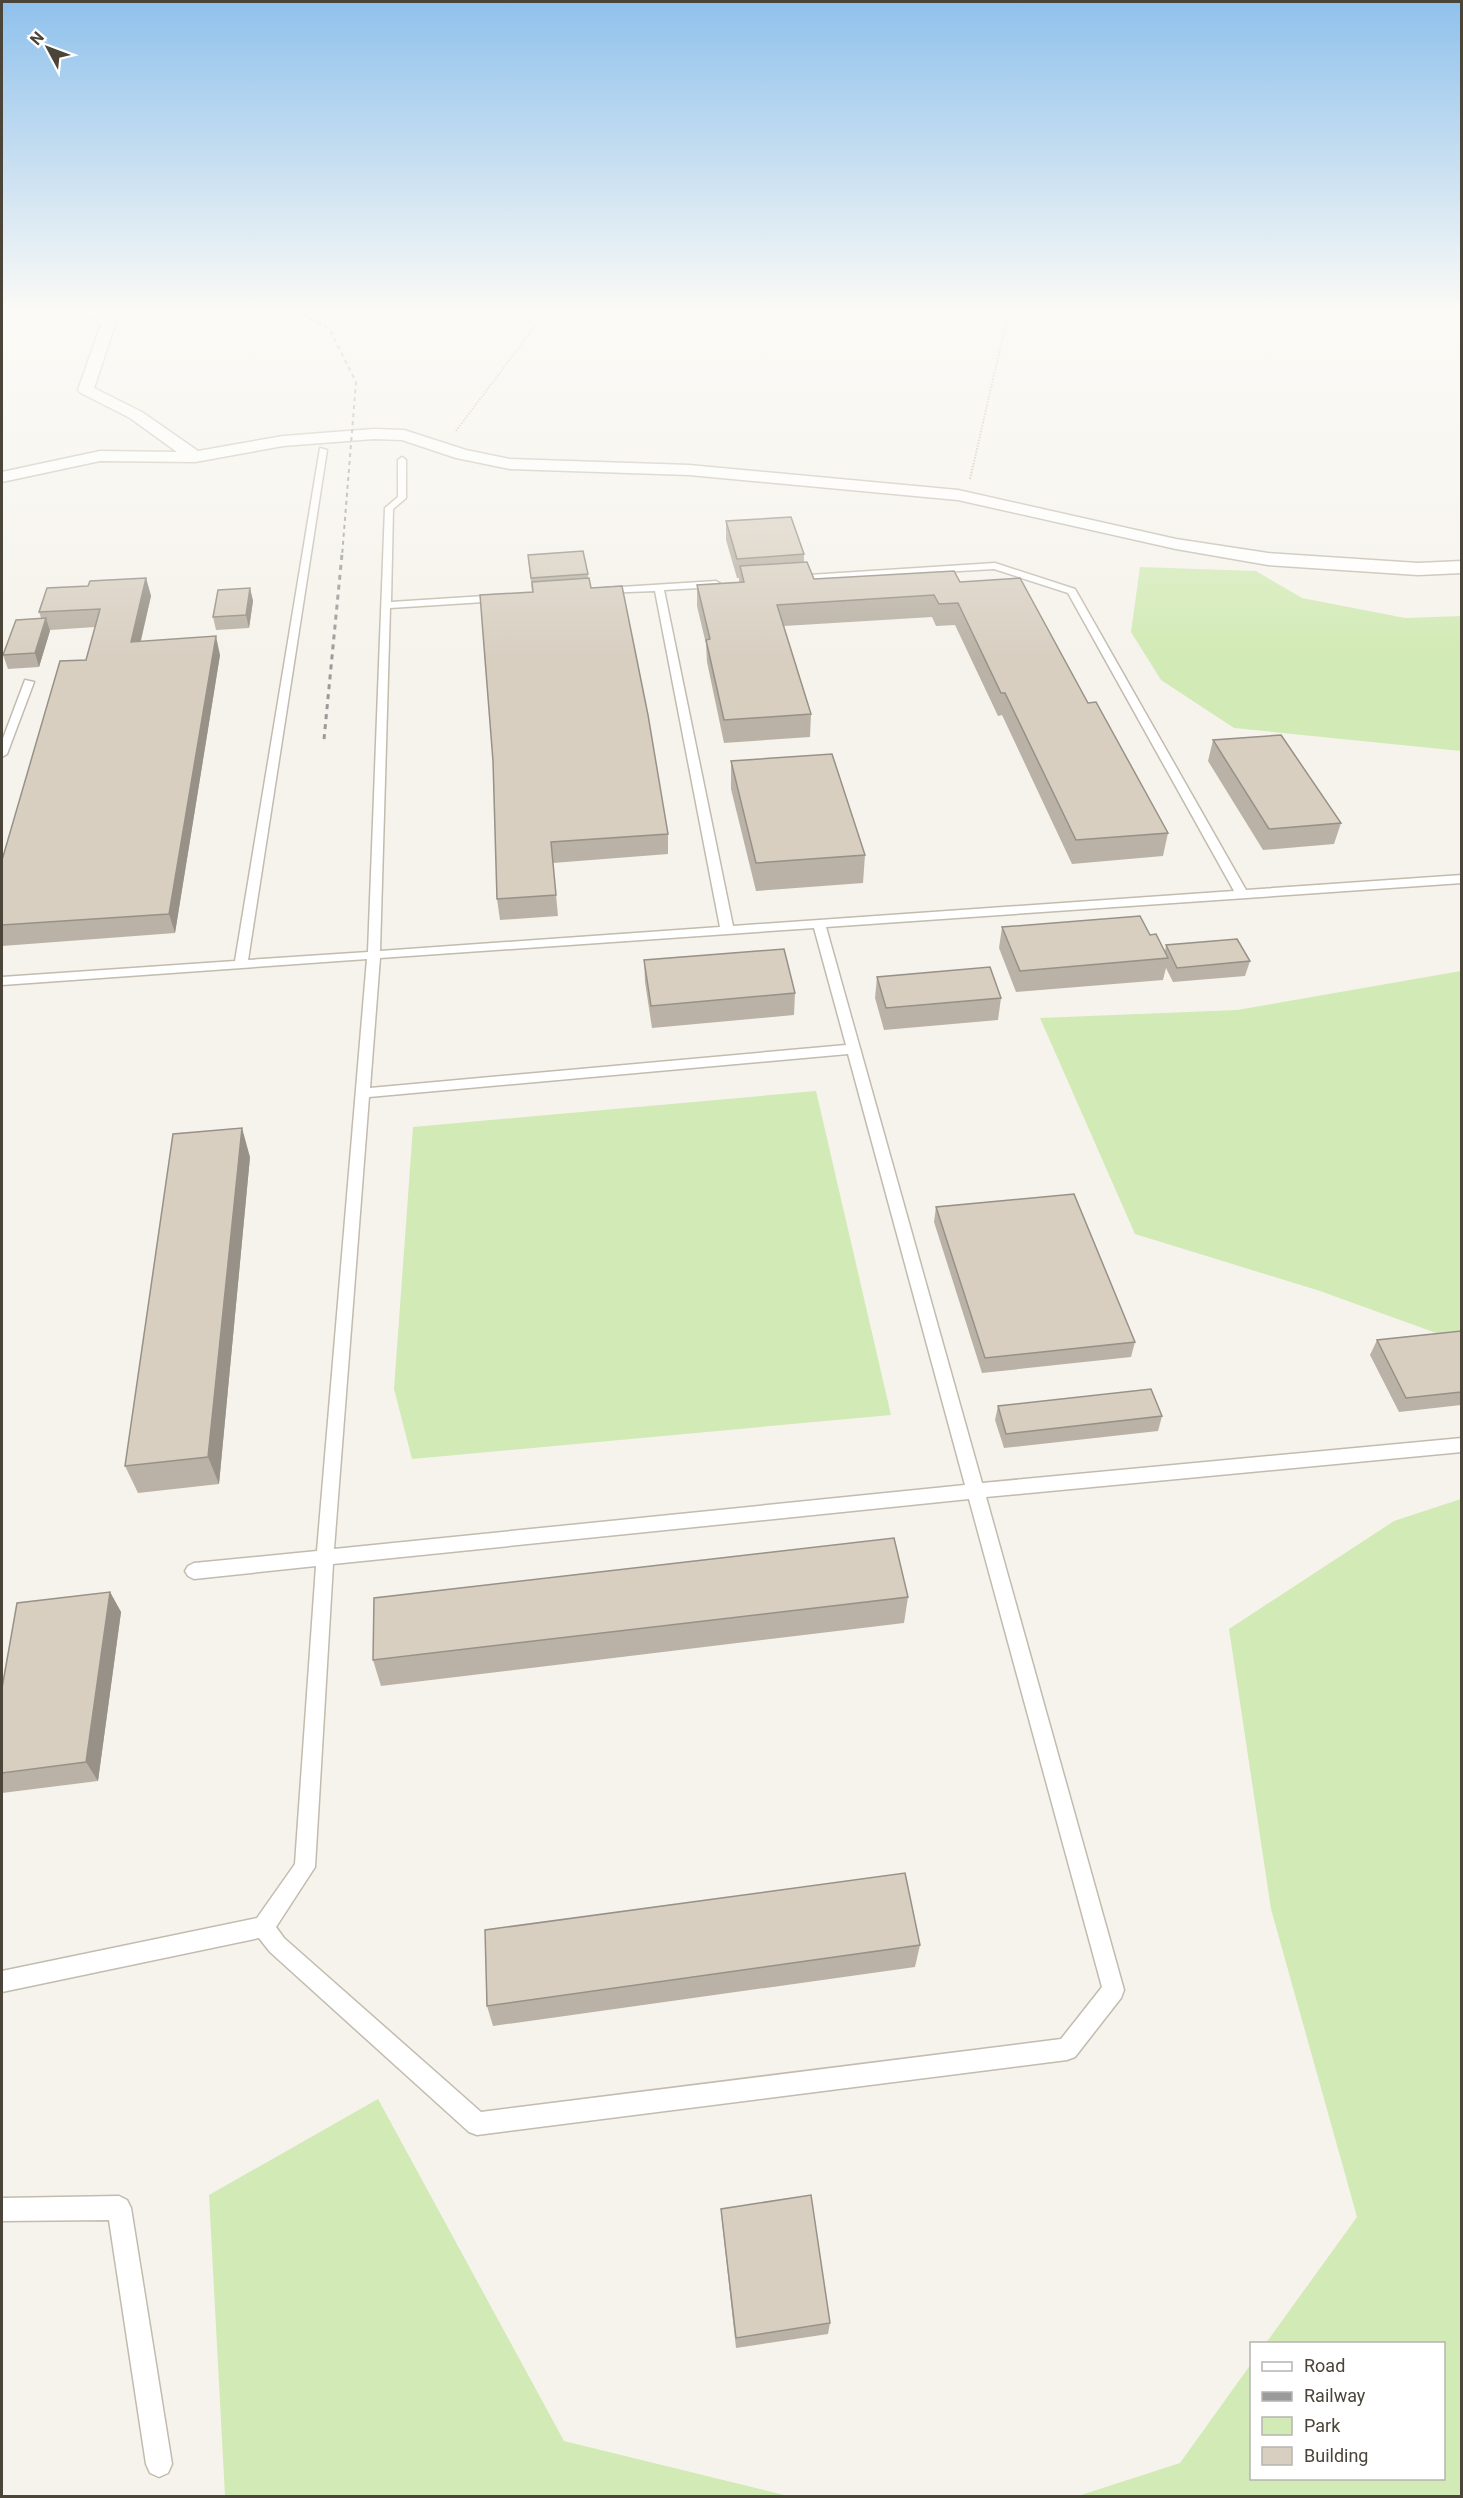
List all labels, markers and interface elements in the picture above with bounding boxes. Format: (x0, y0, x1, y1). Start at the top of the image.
north arrow (18, 18, 78, 78)
text: N (26, 28, 48, 49)
legend (1250, 2342, 1445, 2480)
text: Road (1304, 2355, 1345, 2376)
text: Railway (1304, 2385, 1366, 2406)
text: Park (1304, 2415, 1341, 2436)
text: Building (1304, 2445, 1368, 2466)

